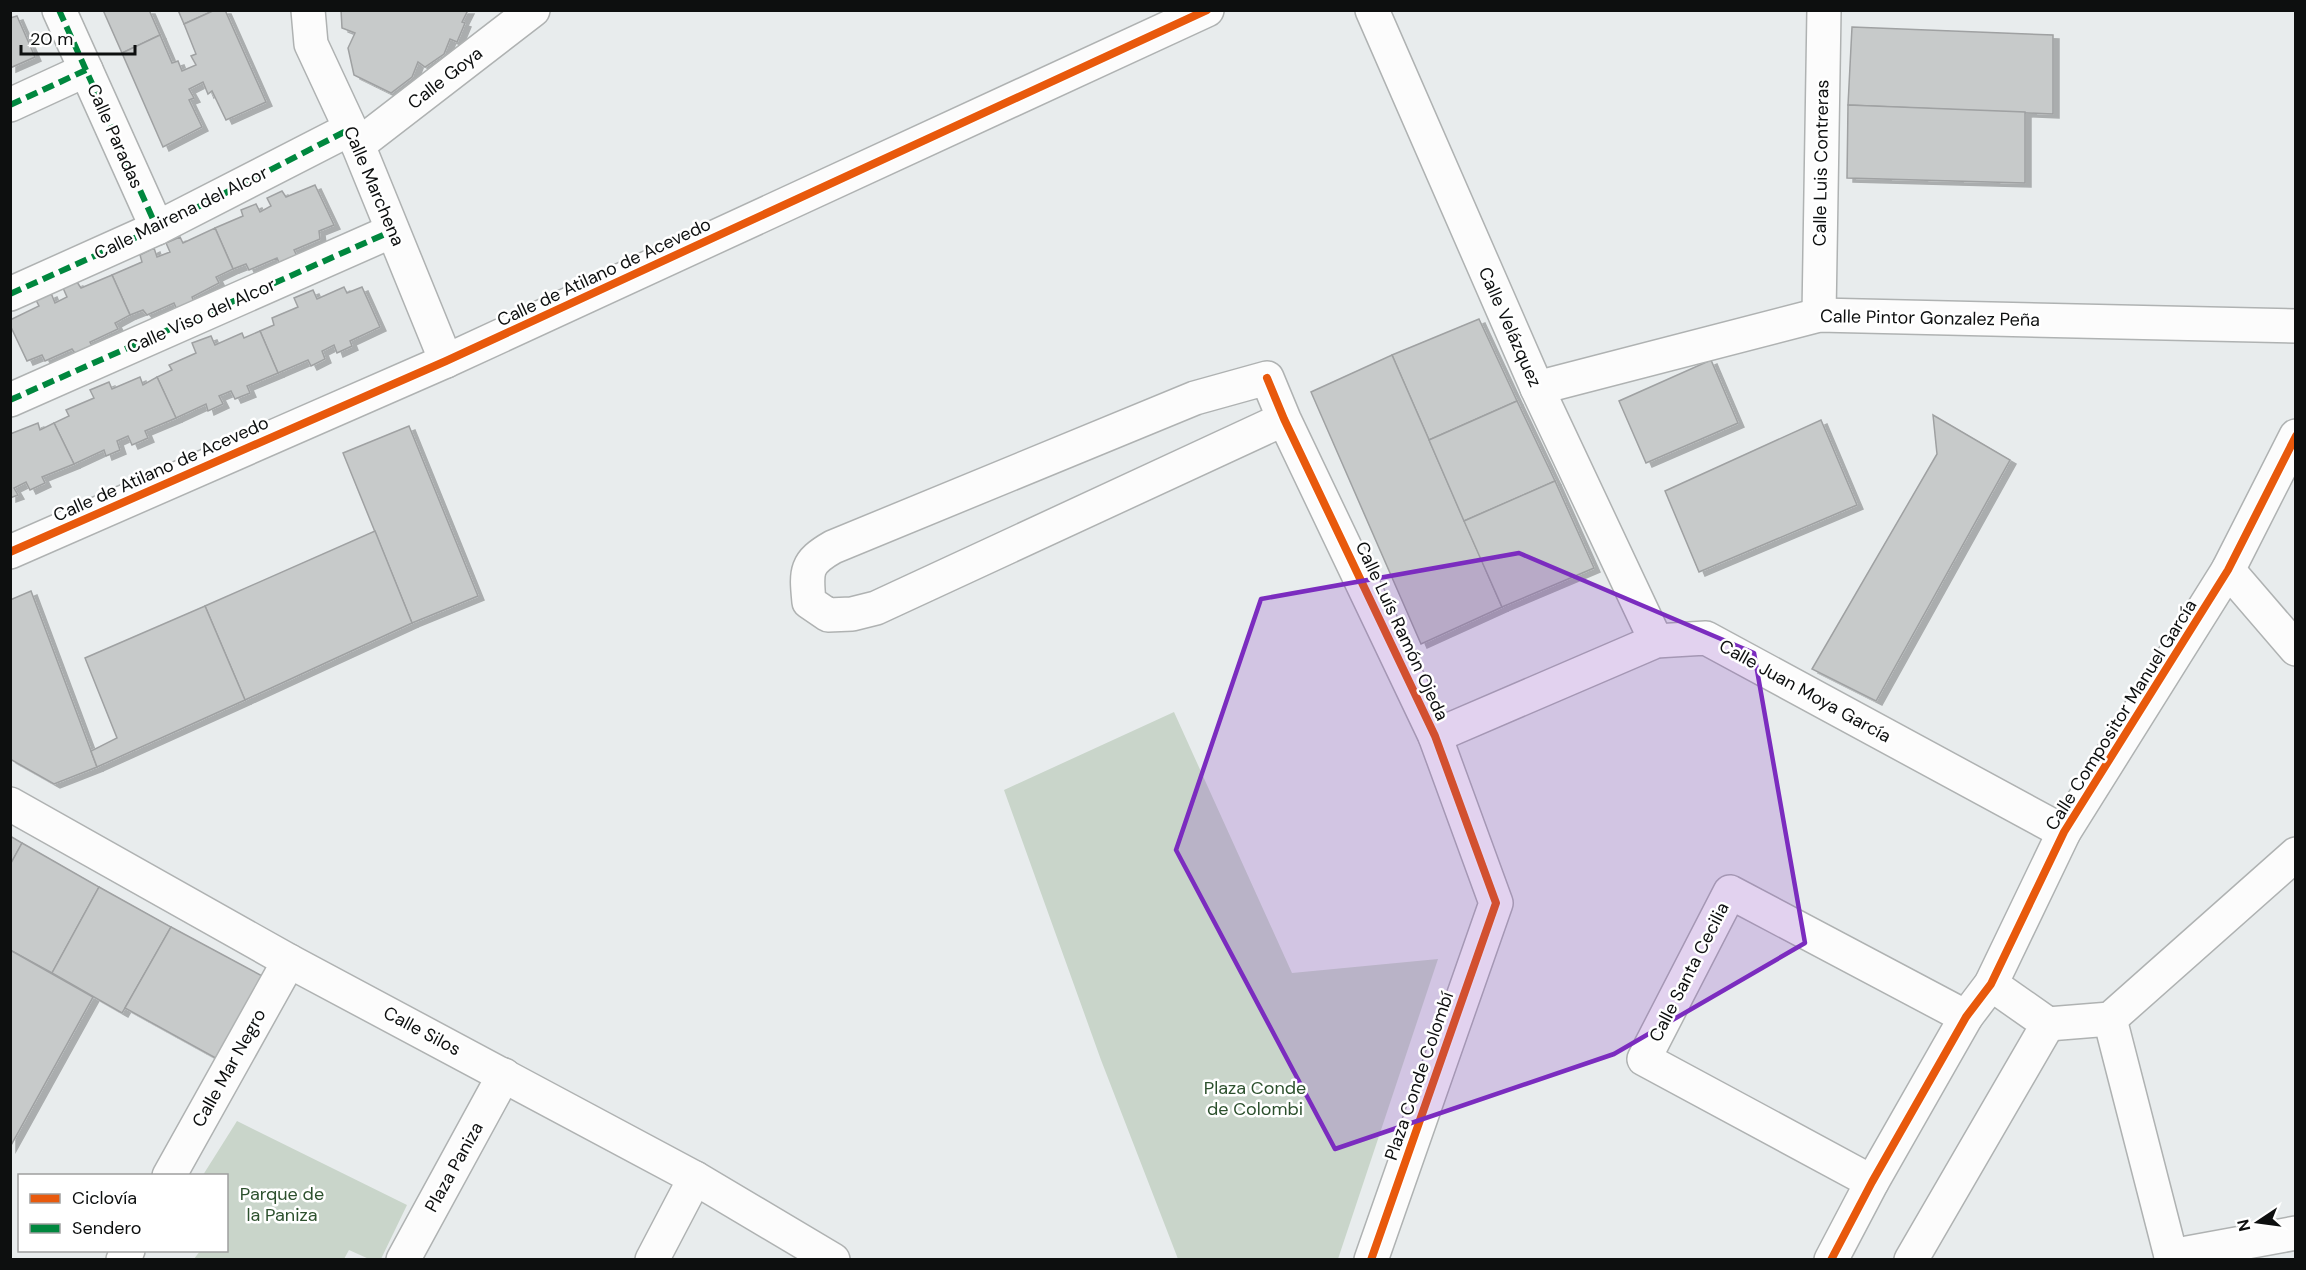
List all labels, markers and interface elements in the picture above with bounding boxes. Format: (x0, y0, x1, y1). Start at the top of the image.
scale bar (21, 18, 135, 56)
text: 20 m (30, 27, 73, 51)
street label: Calle Goya (403, 41, 487, 115)
street label: Calle Luis Contreras (1808, 79, 1834, 247)
street label: Calle Paradas (81, 80, 149, 192)
street label: Calle Marchena (338, 122, 410, 250)
street label: Calle Mairena del Alcor (90, 160, 272, 266)
street label: Calle de Atilano de Acevedo (493, 212, 715, 332)
street label: Calle Velázquez (1473, 263, 1547, 391)
street label: Calle Viso del Alcor (123, 272, 280, 360)
street label: Calle Pintor Gonzalez Peña (1820, 304, 2040, 332)
street label: Calle de Atilano de Acevedo (50, 411, 272, 527)
street label: Calle Luís Ramón Ojeda (1350, 538, 1454, 724)
street label: Calle Compositor Manuel García (2040, 595, 2202, 835)
street label: Calle Juan Moya García (1715, 634, 1895, 748)
street label: Calle Santa Cecilia (1643, 898, 1735, 1046)
street label: Plaza Conde Colombí (1379, 988, 1459, 1164)
street label: Calle Silos (379, 1001, 465, 1061)
street label: Calle Mar Negro (187, 1005, 271, 1131)
park label: Plaza Conde de Colombi (1204, 1076, 1306, 1121)
street label: Plaza Paniza (419, 1118, 489, 1216)
legend (18, 1174, 228, 1252)
park label: Parque de la Paniza (240, 1182, 324, 1227)
text: Ciclovía (72, 1186, 137, 1210)
north arrow (2228, 1192, 2288, 1252)
text: Sendero (72, 1216, 142, 1240)
text: N (2232, 1217, 2255, 1233)

